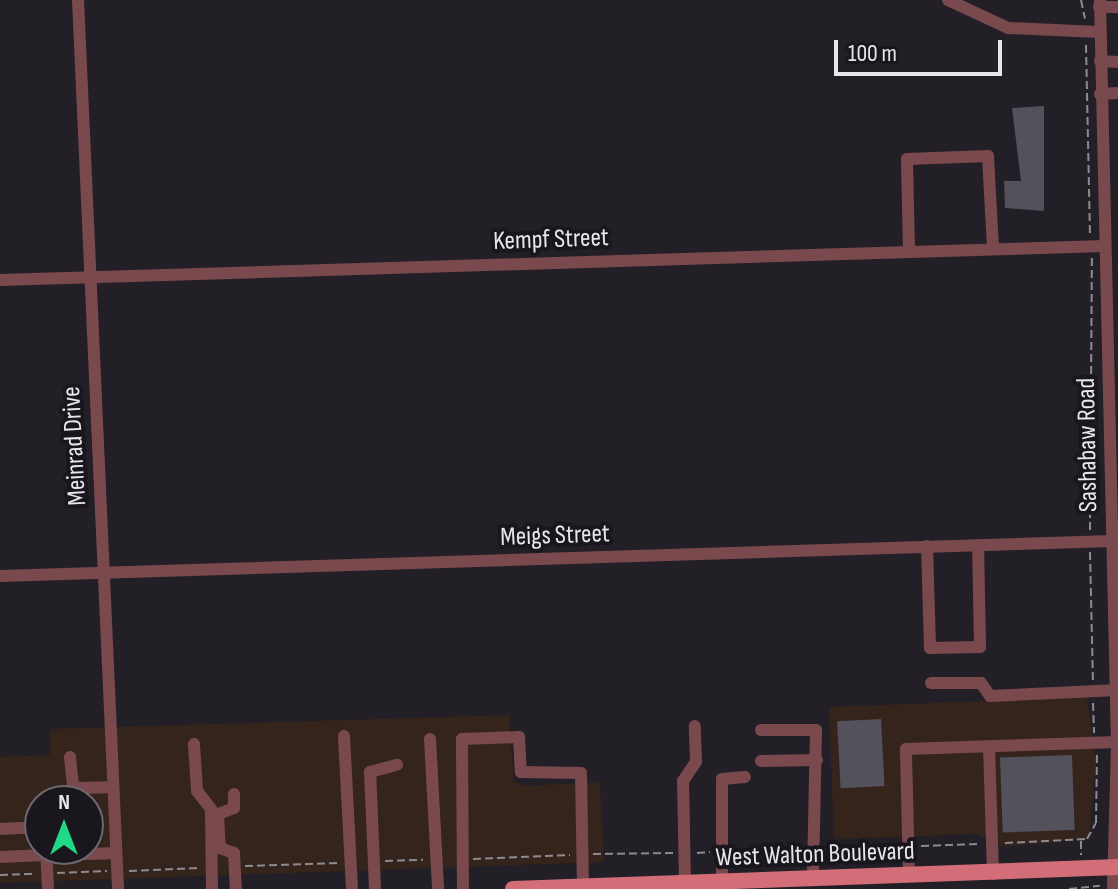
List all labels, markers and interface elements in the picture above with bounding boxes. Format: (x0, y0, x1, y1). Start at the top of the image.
scale bar (838, 24, 1006, 74)
text: 100 m (848, 39, 897, 68)
street label: Kempf Street (493, 222, 609, 258)
street label: Sashabaw Road (1071, 378, 1105, 512)
street label: Meinrad Drive (56, 386, 94, 506)
street label: Meigs Street (500, 518, 610, 554)
north arrow (24, 785, 104, 865)
text: N (58, 789, 70, 816)
street label: West Walton Boulevard (715, 836, 915, 874)

